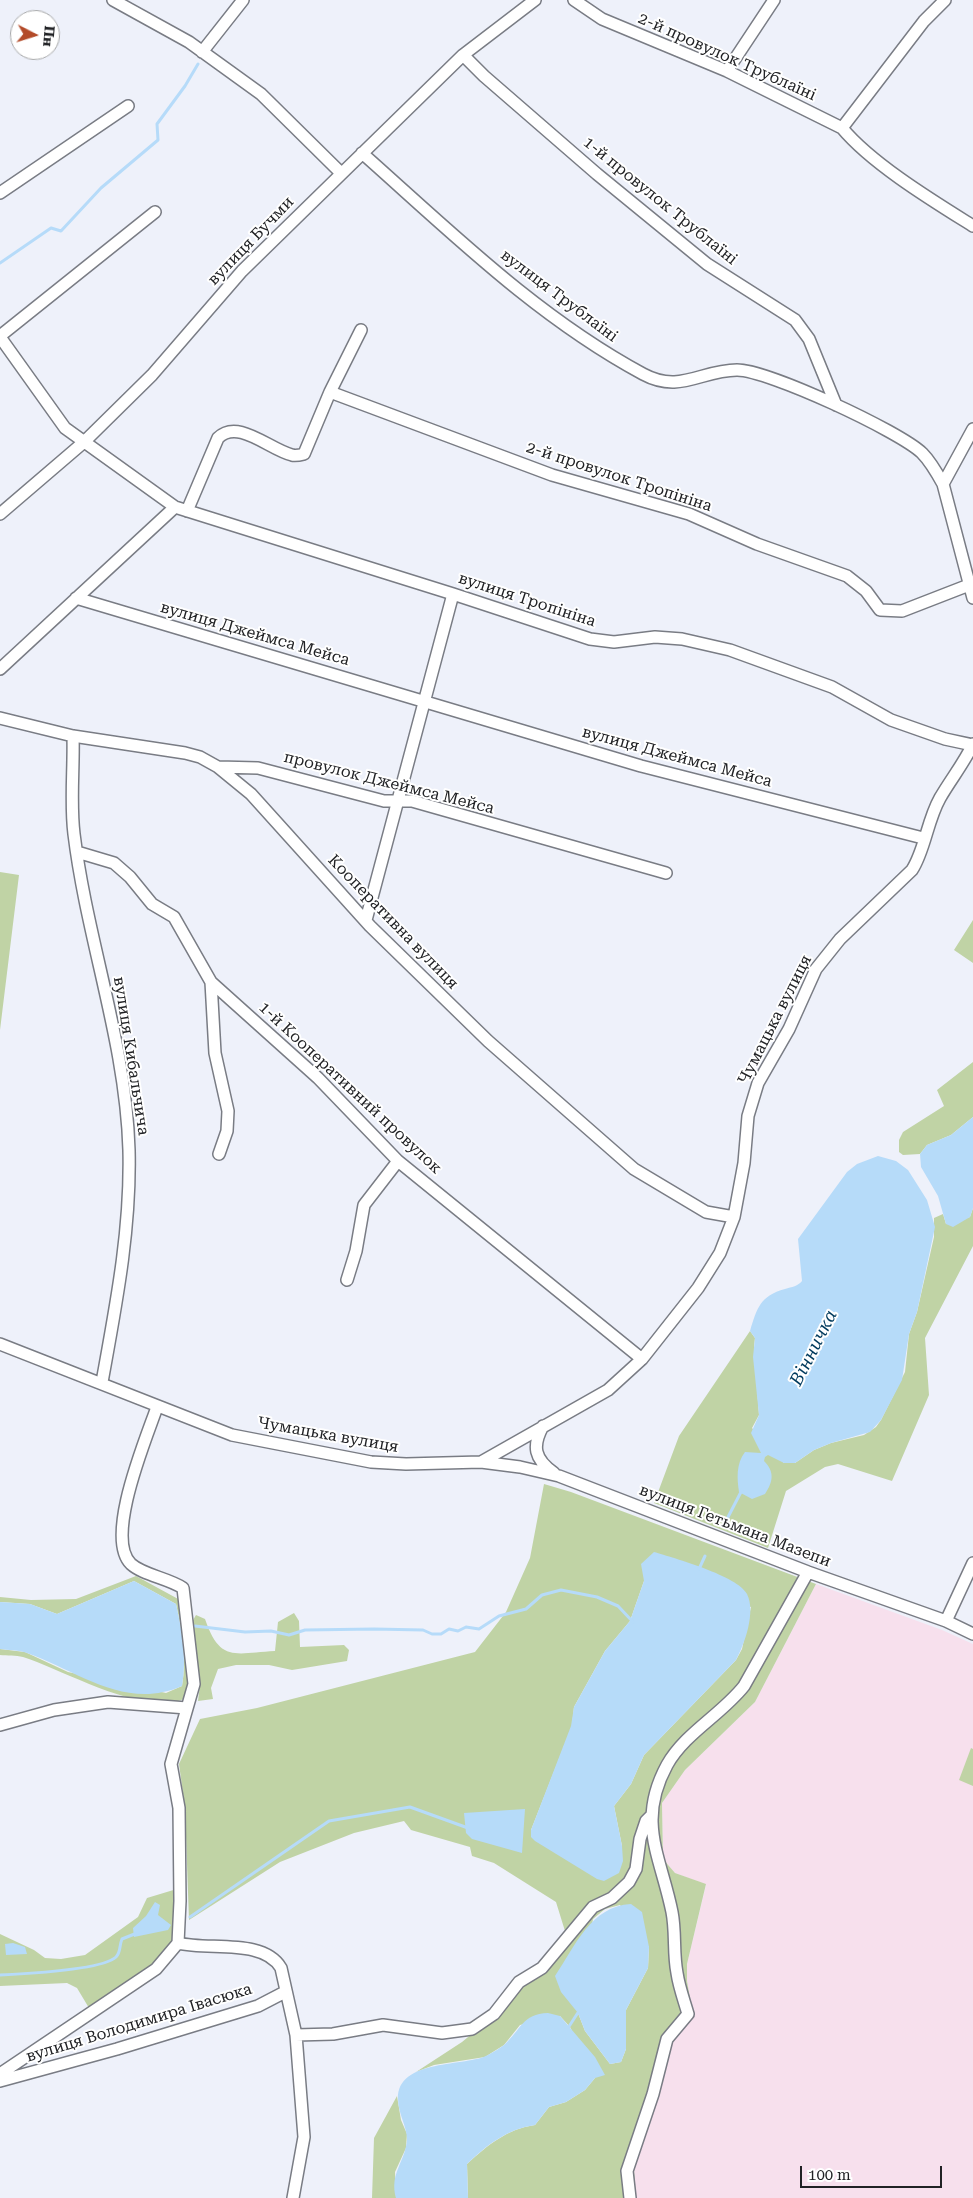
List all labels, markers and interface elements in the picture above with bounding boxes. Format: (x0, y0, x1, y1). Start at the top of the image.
street label: 2-й провулок Трублаїні (635, 9, 819, 105)
north arrow (10, 10, 60, 60)
text: Пн (40, 25, 58, 47)
street label: 1-й провулок Трублаїні (579, 133, 741, 269)
street label: вулиця Бучми (204, 193, 298, 289)
street label: вулиця Трублаїні (497, 246, 621, 346)
street label: 2-й провулок Тропініна (524, 438, 714, 516)
street label: вулиця Тропініна (456, 569, 598, 631)
street label: вулиця Джеймса Мейса (158, 598, 352, 670)
street label: вулиця Джеймса Мейса (580, 722, 774, 792)
street label: провулок Джеймса Мейса (282, 748, 496, 818)
street label: Кооперативна вулиця (324, 851, 462, 993)
street label: Чумацька вулиця (734, 952, 816, 1088)
street label: вулиця Кибальчича (109, 975, 153, 1137)
street label: 1-й Кооперативний провулок (255, 998, 445, 1178)
water label: Вінничка (786, 1307, 842, 1389)
street label: Чумацька вулиця (256, 1413, 400, 1457)
street label: вулиця Гетьмана Мазепи (636, 1481, 834, 1571)
street label: вулиця Володимира Івасюка (24, 1979, 254, 2067)
scale bar (803, 2156, 946, 2188)
text: 100 m (808, 2166, 851, 2184)

